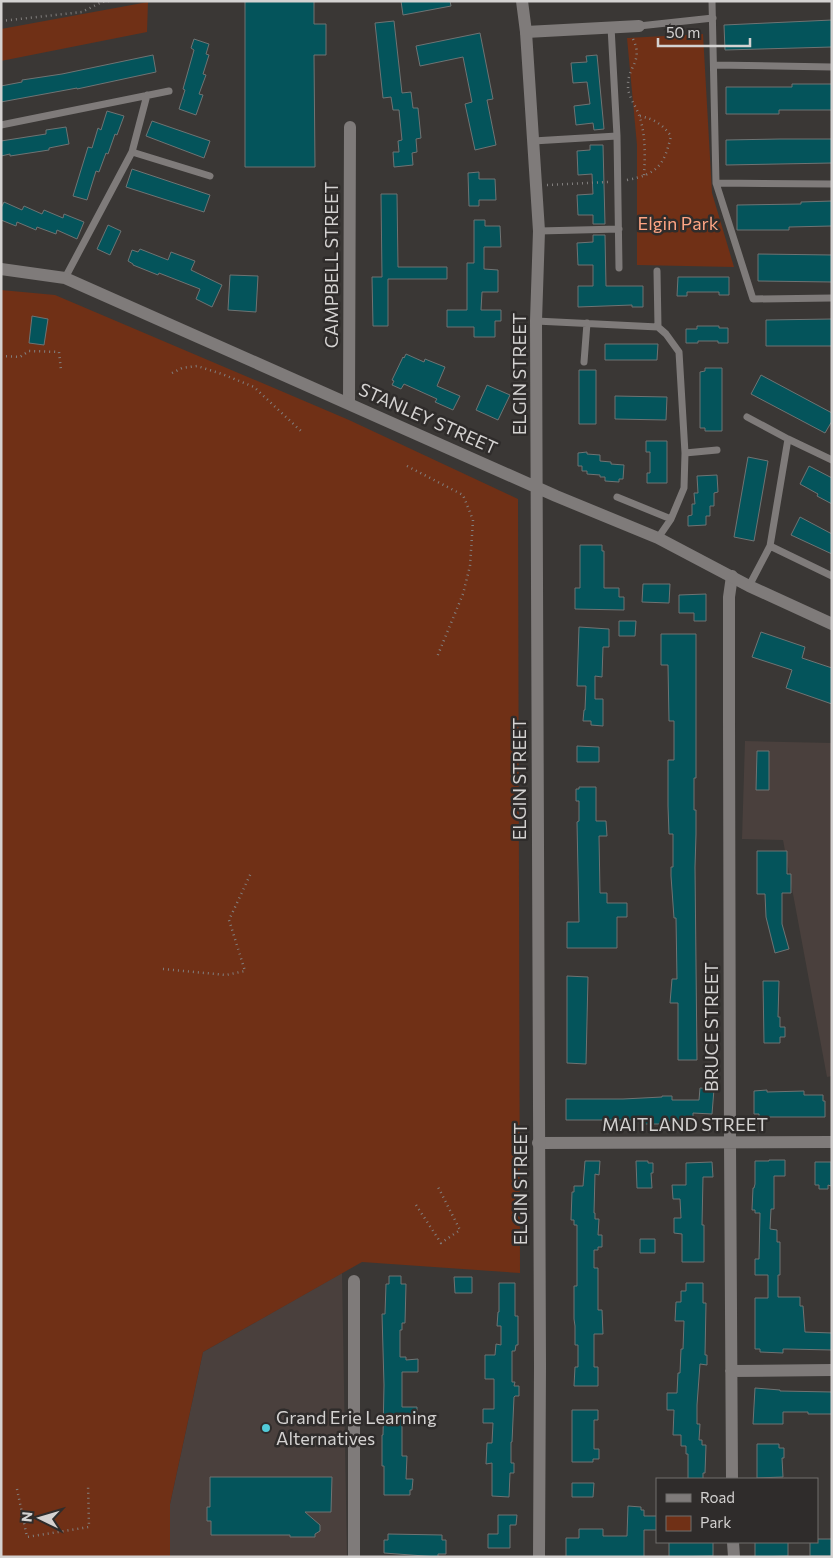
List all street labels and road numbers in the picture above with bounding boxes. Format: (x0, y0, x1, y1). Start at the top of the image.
street label: CAMPBELL STREET (320, 182, 342, 348)
street label: ELGIN STREET (508, 313, 530, 435)
street label: STANLEY STREET (356, 378, 501, 458)
street label: ELGIN STREET (508, 718, 530, 840)
street label: BRUCE STREET (700, 962, 722, 1092)
street label: MAITLAND STREET (602, 1113, 768, 1135)
street label: ELGIN STREET (509, 1123, 531, 1245)

